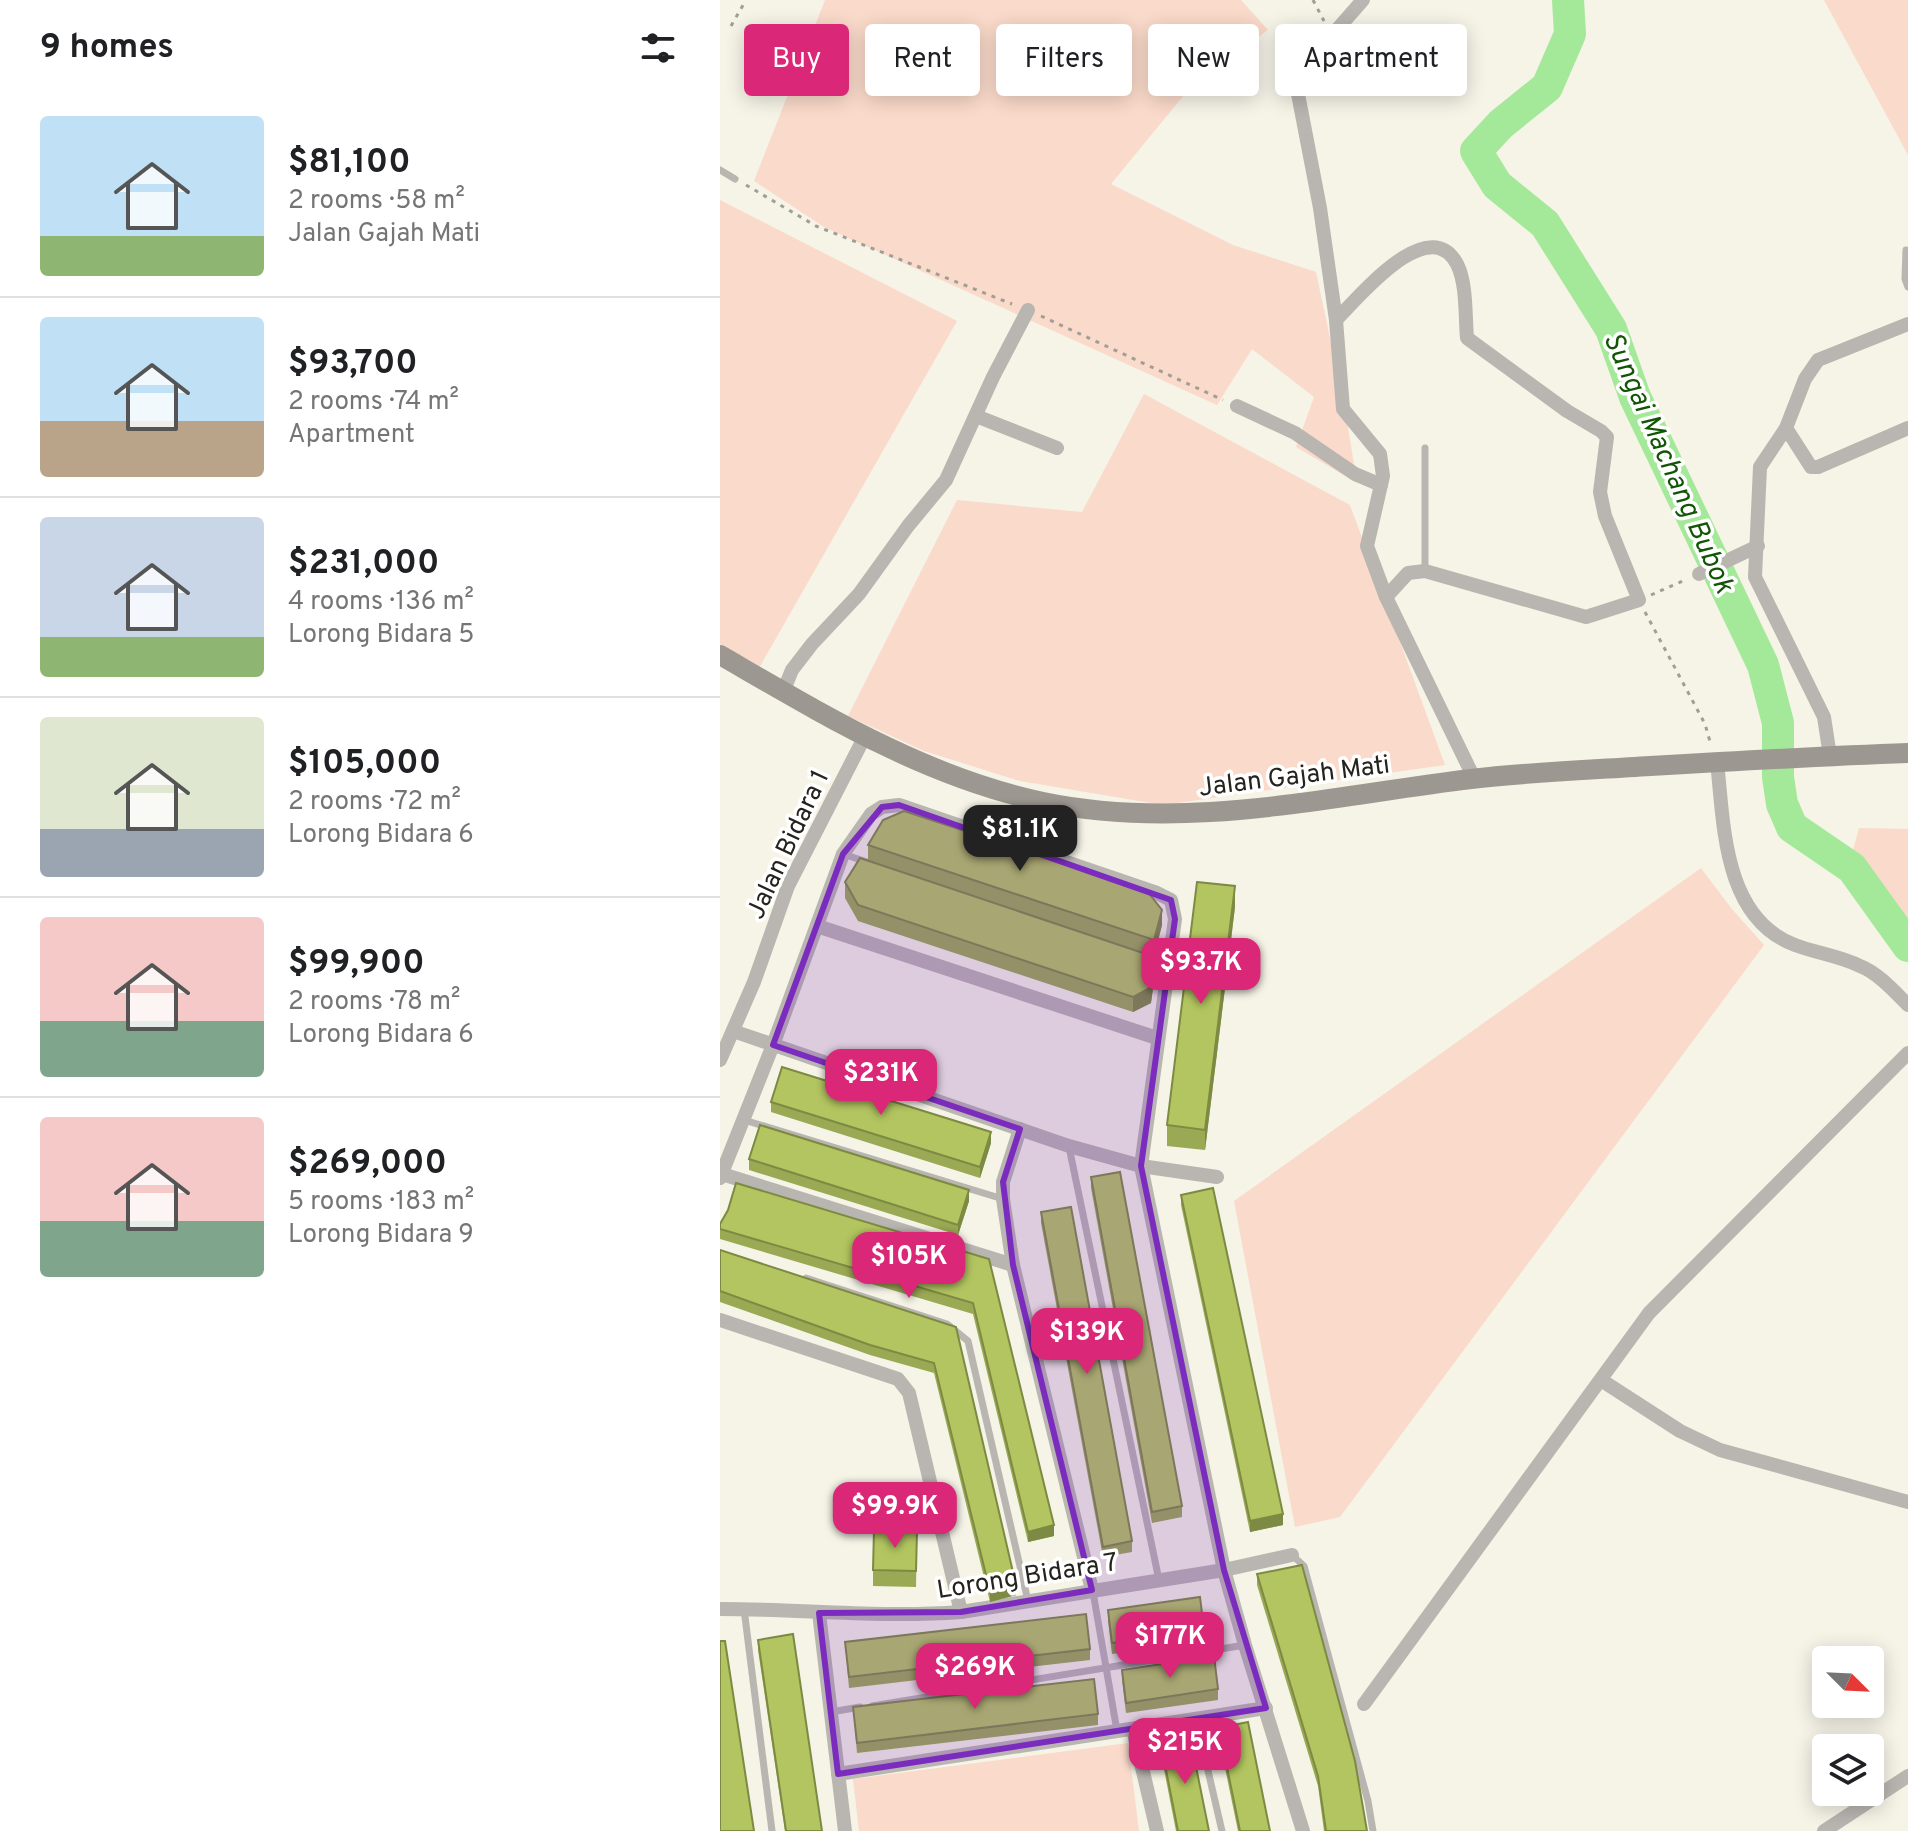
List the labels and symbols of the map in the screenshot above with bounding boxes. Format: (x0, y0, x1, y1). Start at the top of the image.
water label: Sungai Machang Bubok (1593, 327, 1741, 600)
street label: Jalan Gajah Mati (1197, 749, 1392, 806)
street label: Jalan Bidara 1 (740, 765, 838, 925)
pin: $81.1K (955, 805, 1085, 873)
pin: $93.7K (1136, 938, 1266, 1006)
pin: $231K (825, 1049, 937, 1117)
pin: $105K (853, 1232, 965, 1300)
pin: $139K (1031, 1308, 1143, 1376)
pin: $99.9K (830, 1482, 960, 1550)
street label: Lorong Bidara 7 (935, 1547, 1120, 1608)
pin: $177K (1114, 1612, 1226, 1680)
pin: $269K (919, 1643, 1031, 1711)
north arrow (1812, 1646, 1884, 1718)
pin: $215K (1129, 1718, 1241, 1786)

